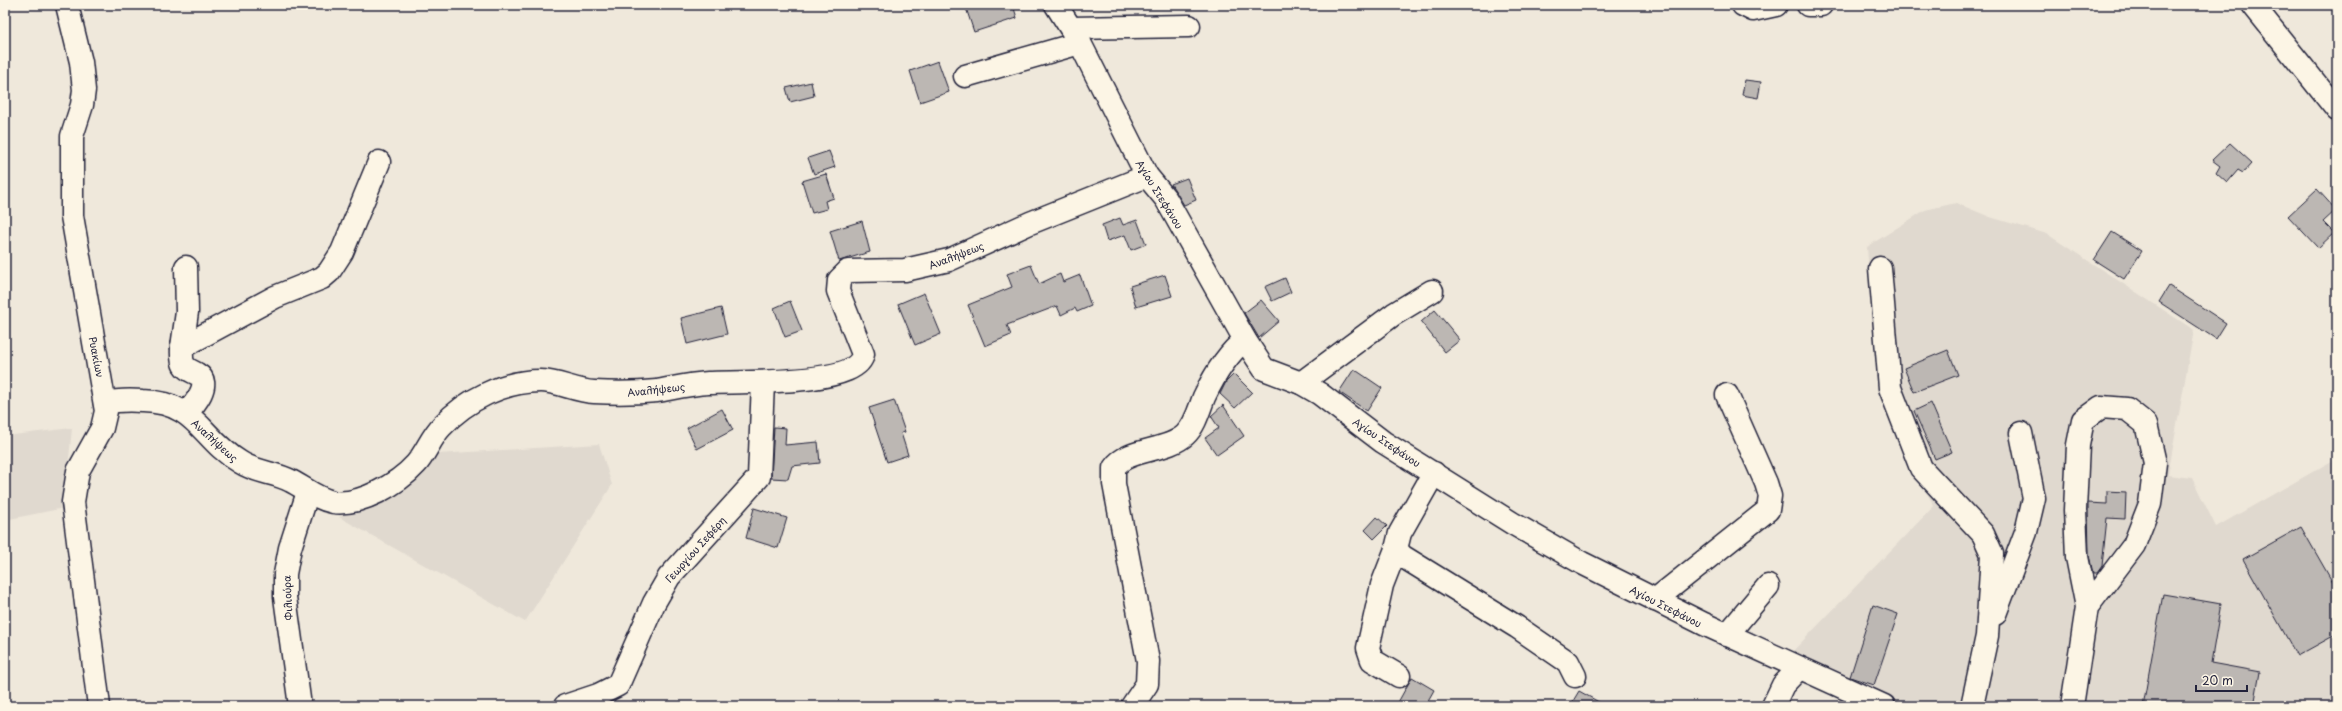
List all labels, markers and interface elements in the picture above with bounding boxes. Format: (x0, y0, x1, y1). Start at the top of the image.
street label: Αγίου Στεφάνου (1133, 157, 1187, 232)
street label: Αναλήψεως (926, 238, 986, 272)
street label: Ρυακίων (86, 335, 108, 379)
street label: Αναλήψεως (626, 379, 686, 399)
street label: Αγίου Στεφάνου (1350, 414, 1424, 470)
street label: Αναλήψεως (188, 415, 242, 465)
street label: Γεωργίου Σεφέρη (661, 513, 729, 585)
street label: Φιλιούρα (278, 575, 297, 621)
street label: Αγίου Στεφάνου (1627, 581, 1705, 631)
scale bar (2196, 667, 2247, 693)
text: 20 m (2202, 671, 2233, 689)

